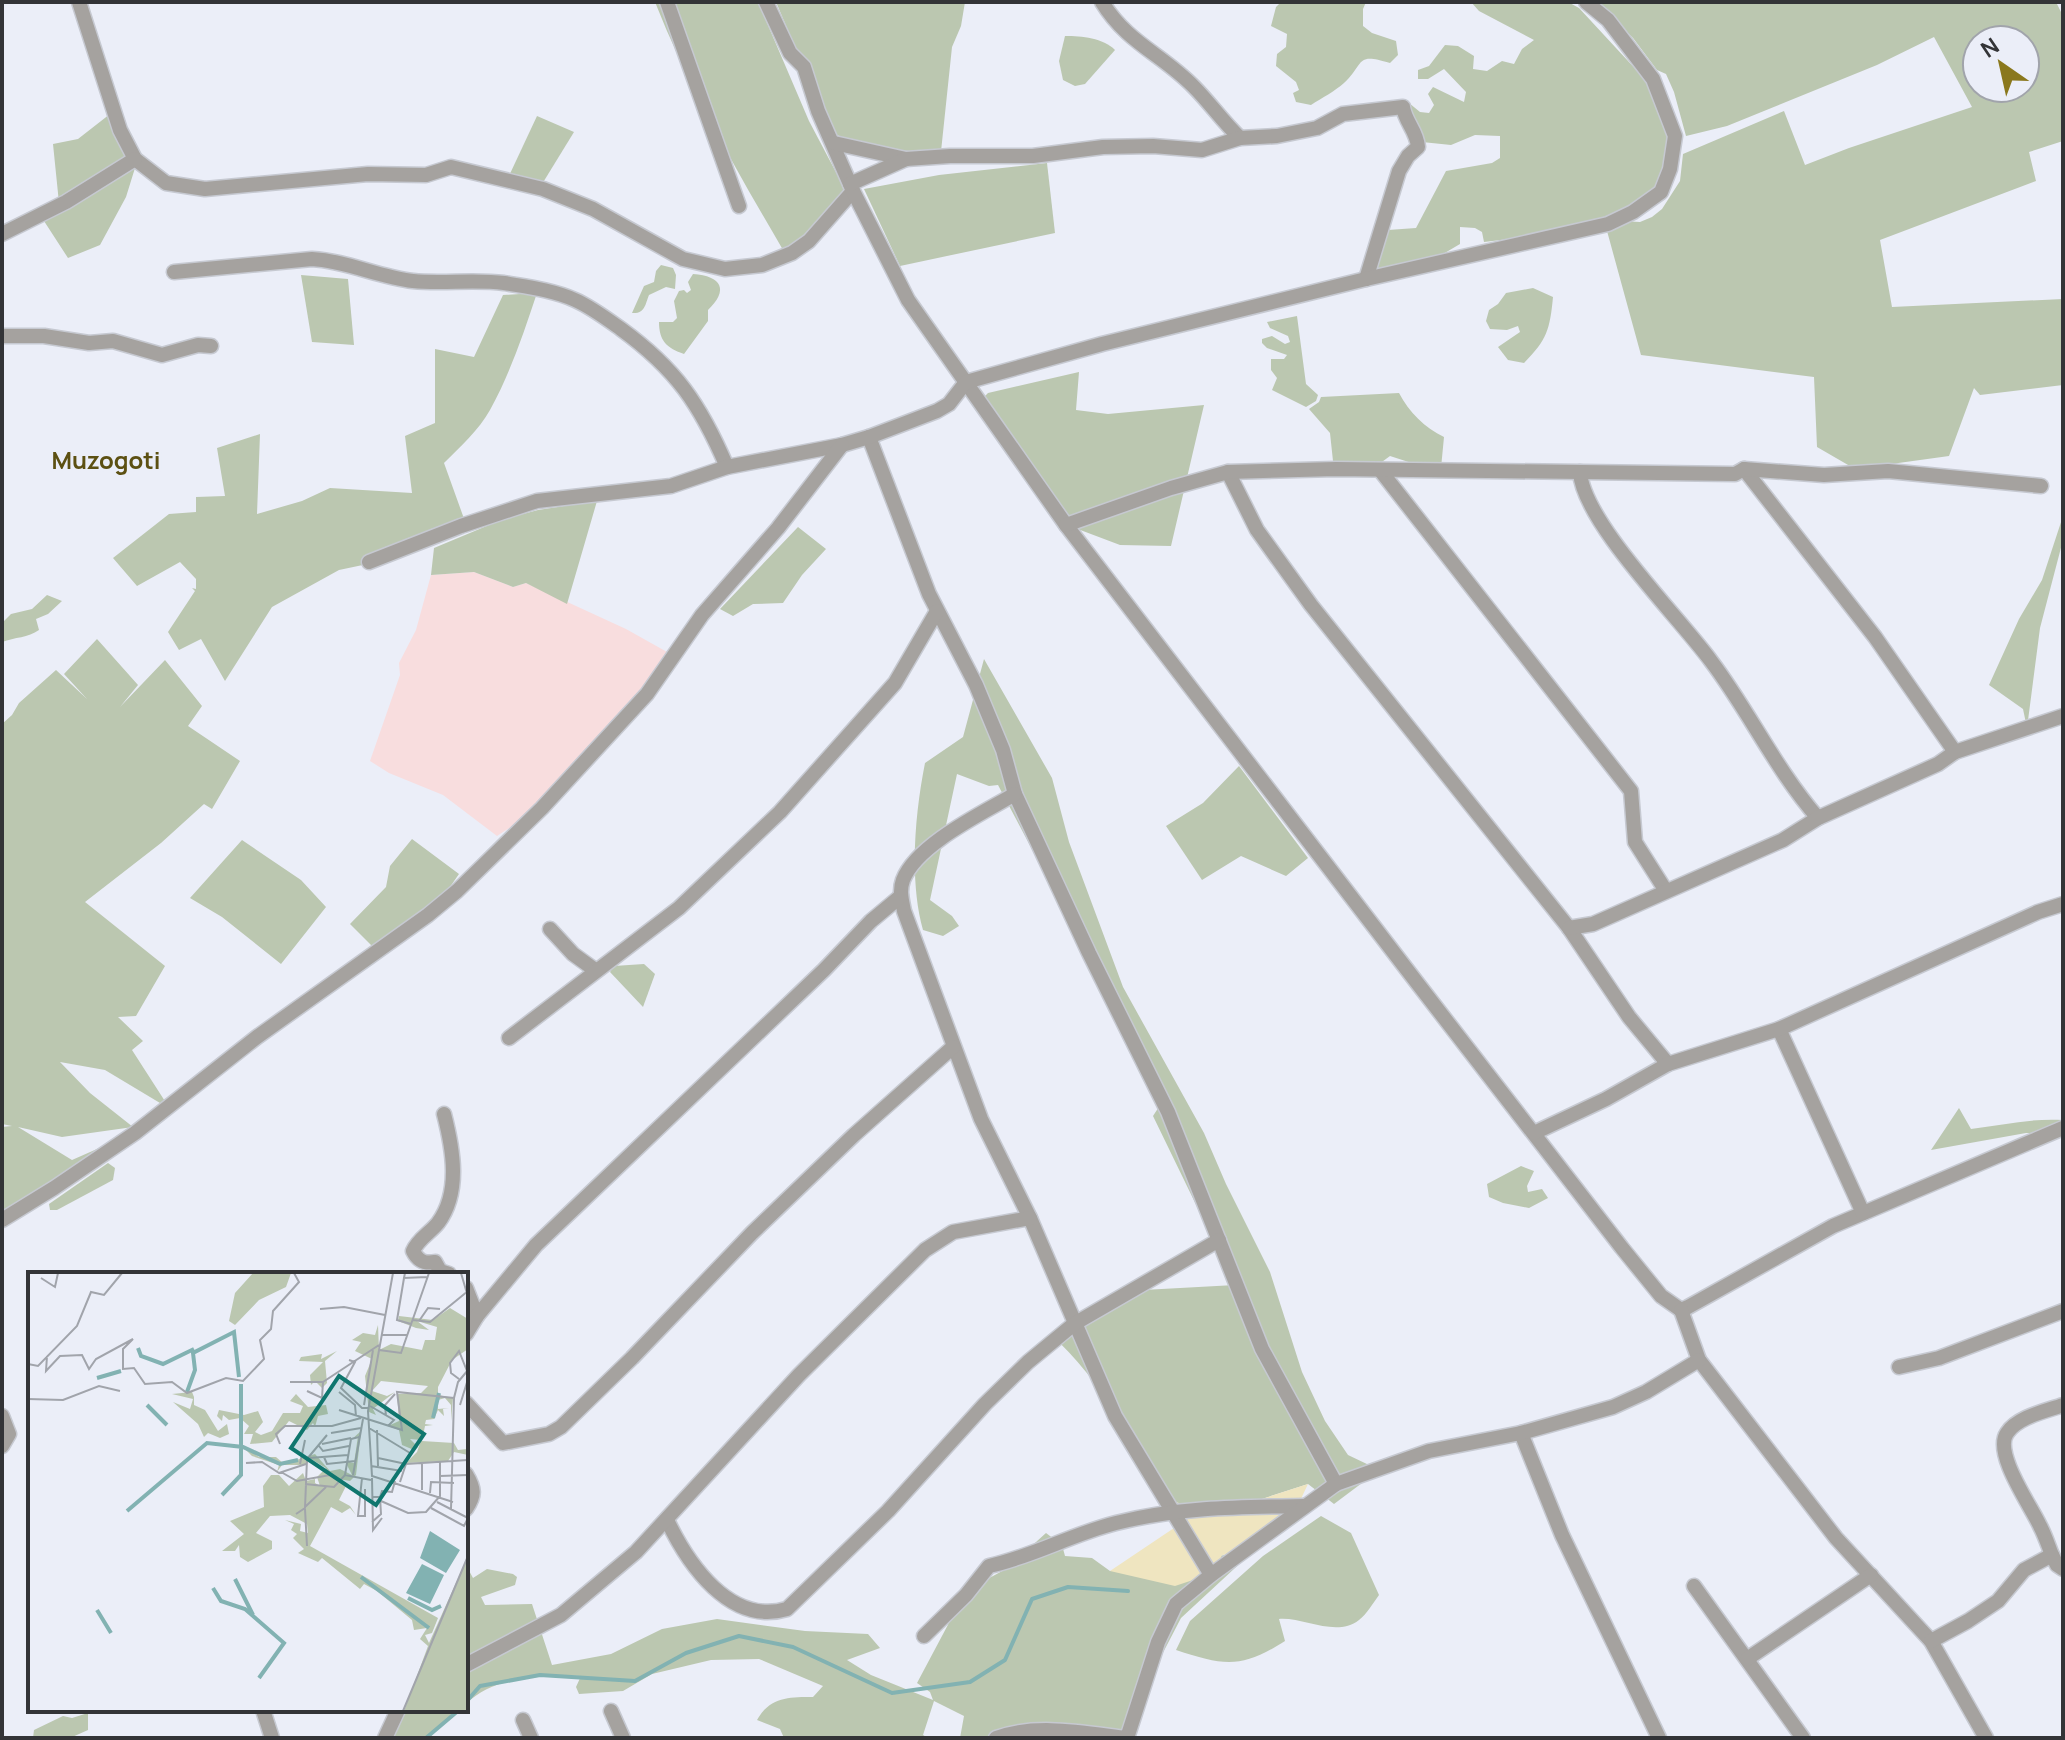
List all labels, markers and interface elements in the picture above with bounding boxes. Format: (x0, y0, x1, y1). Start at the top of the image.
north arrow (1961, 24, 2041, 104)
text: N (1975, 31, 2005, 64)
district label: Muzogoti (52, 443, 160, 476)
inset map (28, 1272, 468, 1712)

